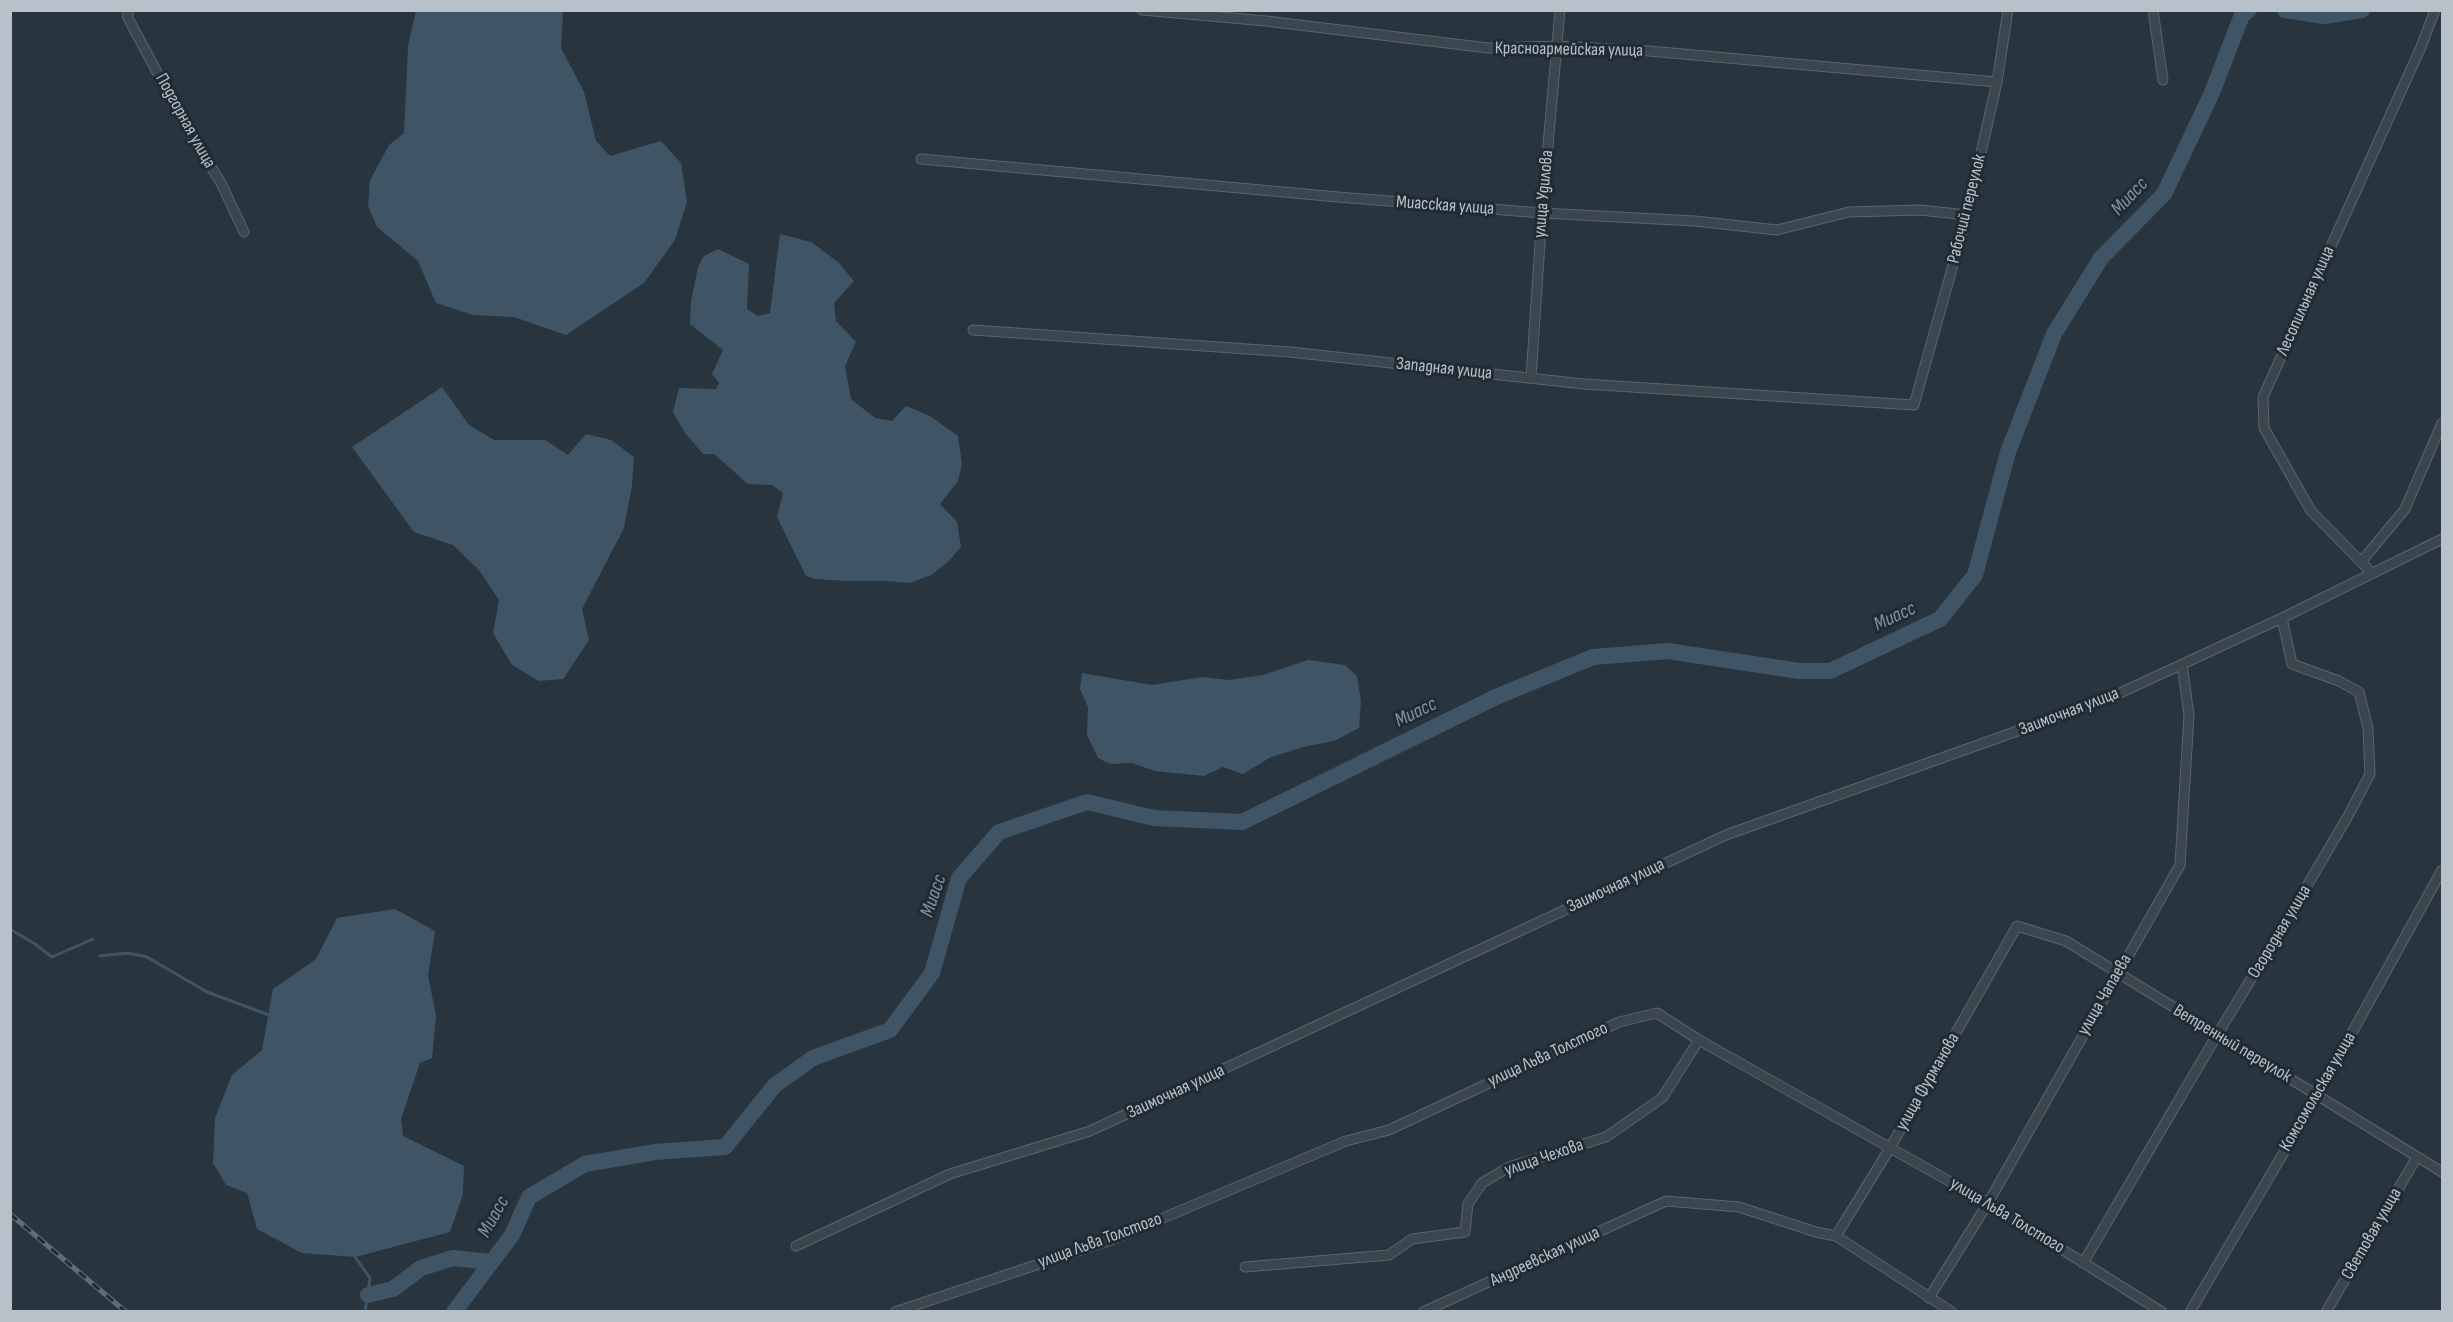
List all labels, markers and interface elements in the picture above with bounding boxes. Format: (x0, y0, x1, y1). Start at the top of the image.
street label: Красноармейская улица (1495, 38, 1643, 62)
street label: Подгорная улица (150, 70, 220, 172)
street label: улица Удилова (1529, 149, 1559, 239)
street label: Рабочий переулок (1943, 152, 1991, 266)
water label: Миасс (2106, 173, 2154, 221)
street label: Миасская улица (1395, 192, 1495, 220)
street label: Лесопильная улица (2272, 243, 2340, 359)
street label: Западная улица (1395, 353, 1493, 385)
water label: Миасс (1870, 597, 1920, 637)
street label: Заимочная улица (2016, 683, 2122, 741)
water label: Миасс (1391, 693, 1441, 733)
street label: Заимочная улица (1564, 854, 1668, 918)
water label: Миасс (916, 871, 952, 921)
street label: Огородная улица (2244, 882, 2316, 982)
street label: улица Чапаева (2073, 951, 2137, 1039)
street label: Ветренный переулок (2169, 1000, 2295, 1088)
street label: улица Льва Толстого (1484, 1018, 1612, 1092)
street label: улица Фурманова (1891, 1029, 1965, 1135)
street label: Комсомольская улица (2275, 1029, 2361, 1155)
street label: Заимочная улица (1124, 1060, 1228, 1124)
street label: улица Чехова (1502, 1134, 1586, 1182)
street label: улица Льва Толстого (1946, 1173, 2068, 1259)
street label: Световая улица (2337, 1184, 2407, 1284)
water label: Миасс (473, 1192, 515, 1242)
street label: улица Льва Толстого (1035, 1209, 1165, 1273)
street label: Андреевская улица (1487, 1222, 1603, 1292)

